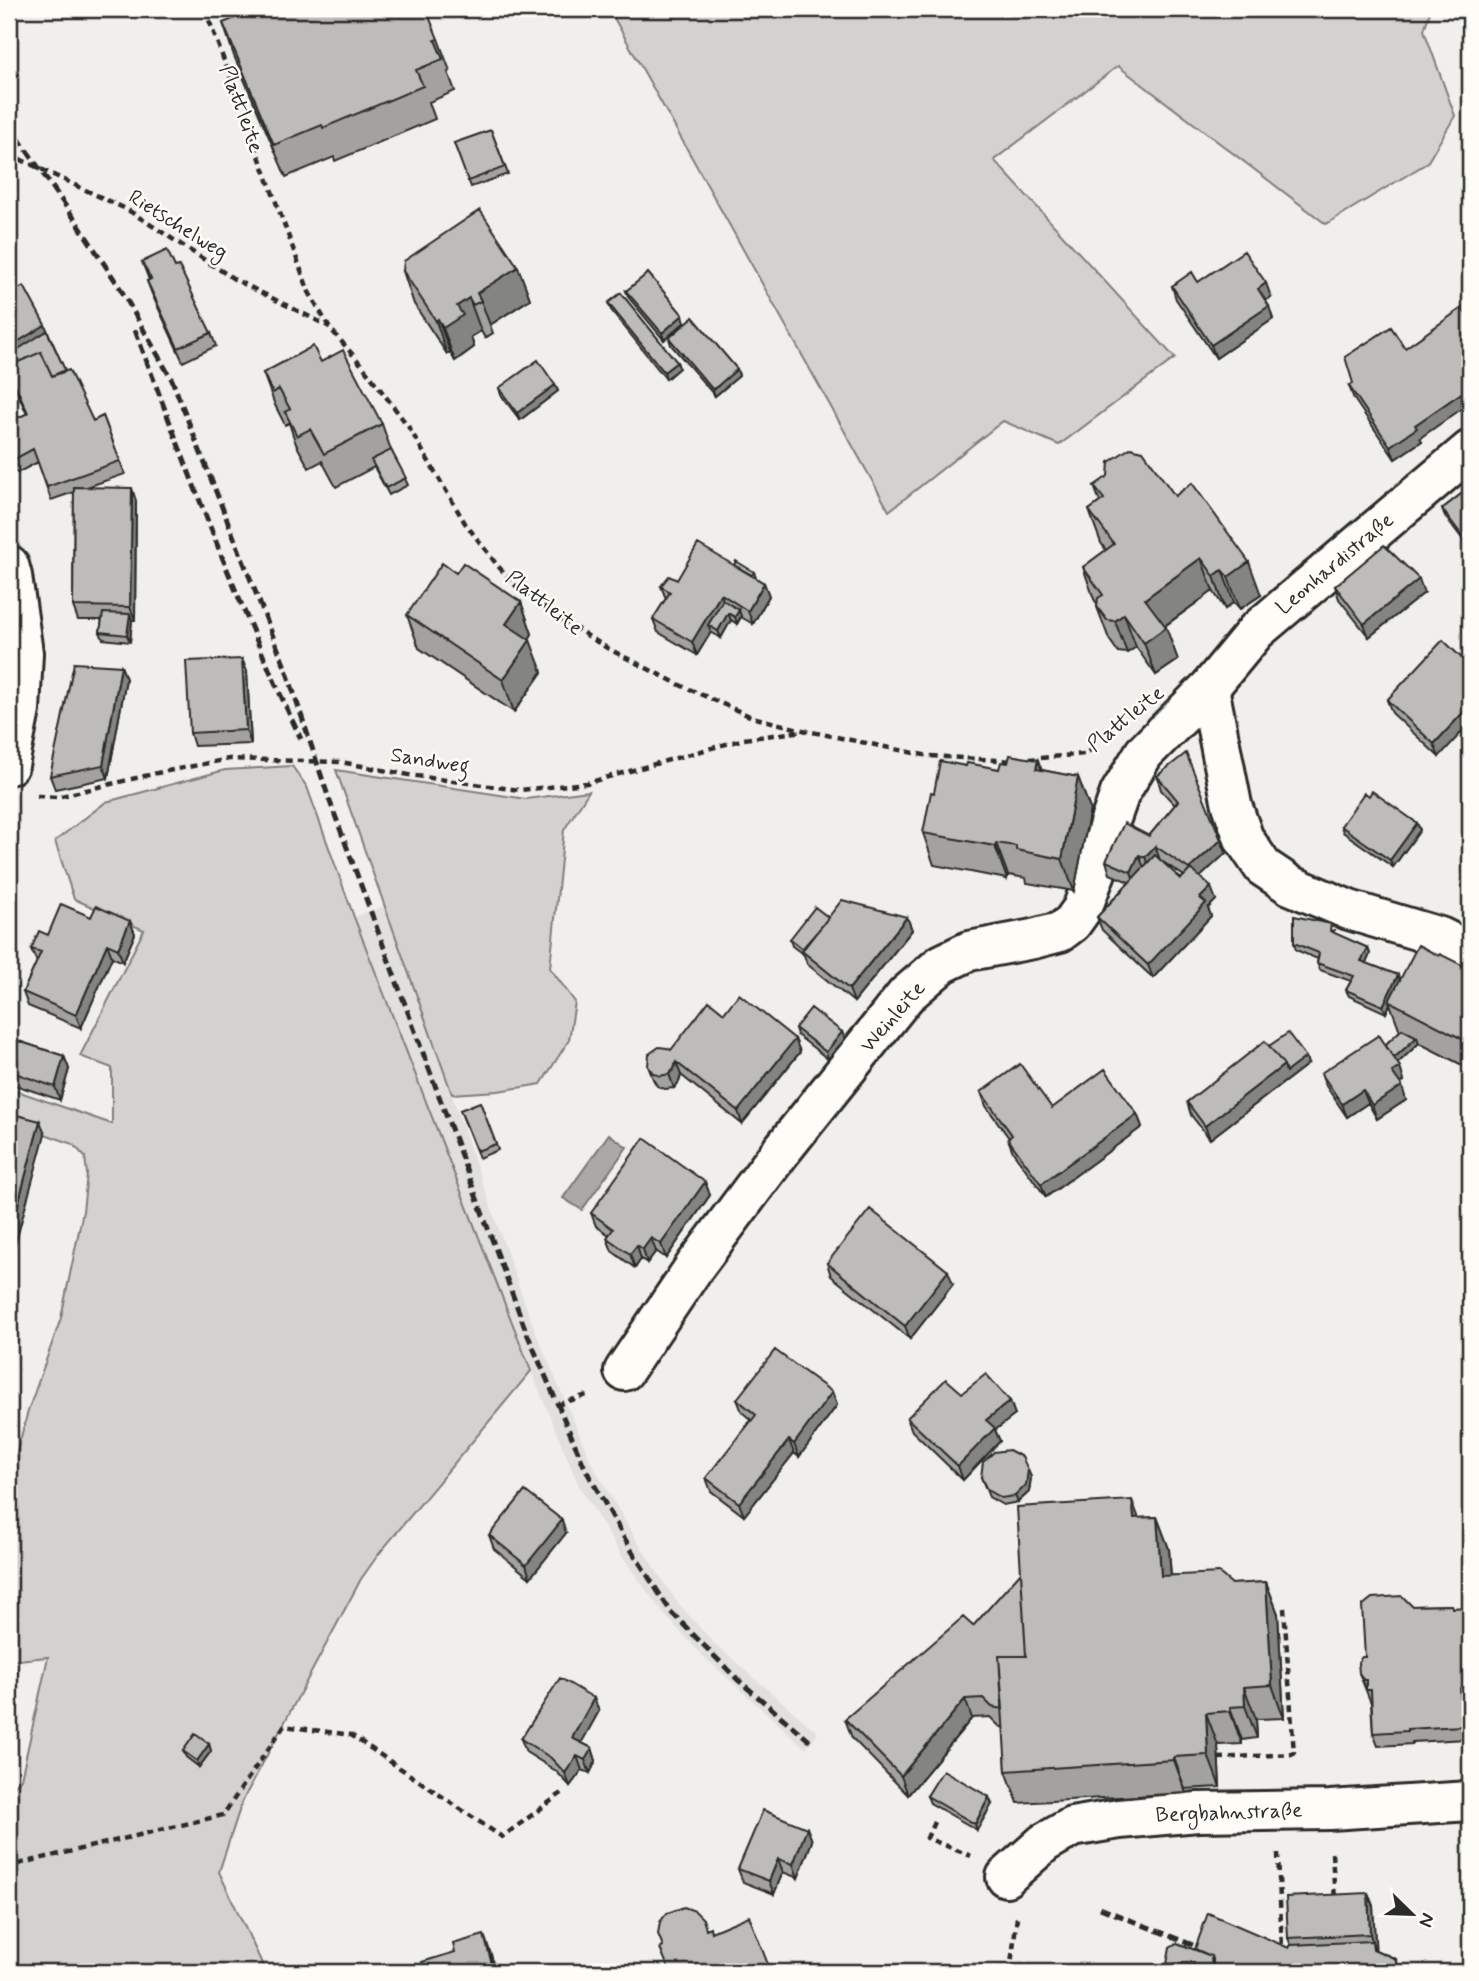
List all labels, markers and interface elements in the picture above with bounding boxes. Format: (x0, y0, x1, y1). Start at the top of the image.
street label: Plattleite (212, 61, 270, 157)
street label: Rietschelweg (122, 183, 233, 267)
street label: Leonhardistraße (1270, 507, 1400, 621)
street label: Plattleite (499, 564, 589, 642)
street label: Plattleite (1082, 679, 1170, 759)
street label: Sandweg (388, 741, 471, 783)
street label: Weinleite (854, 975, 932, 1059)
street label: Bergbahnstraße (1155, 1796, 1303, 1831)
north arrow (1378, 1880, 1448, 1950)
text: N (1412, 1909, 1440, 1931)

